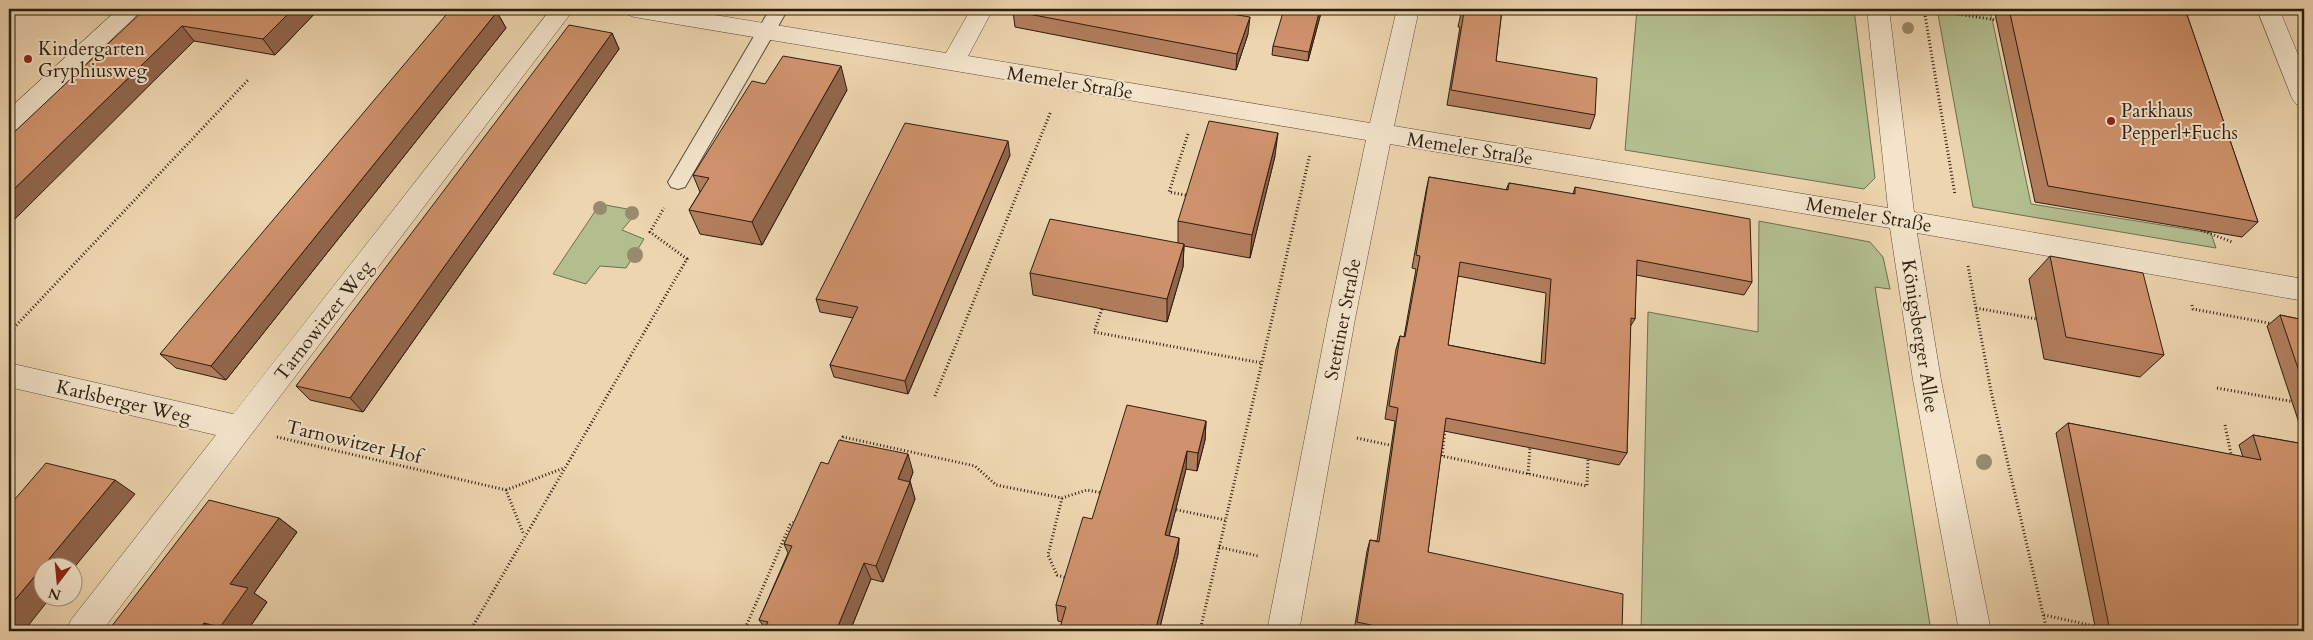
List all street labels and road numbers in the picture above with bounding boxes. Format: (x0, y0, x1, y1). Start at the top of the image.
street label: Memeler Straße (1005, 60, 1135, 106)
street label: Memeler Straße (1405, 126, 1535, 172)
street label: Memeler Straße (1804, 191, 1934, 239)
street label: Tarnowitzer Weg (269, 255, 379, 386)
street label: Stettiner Straße (1318, 256, 1368, 382)
street label: Königsberger Allee (1895, 258, 1945, 415)
street label: Karlsberger Weg (54, 374, 194, 430)
street label: Tarnowitzer Hof (284, 414, 427, 471)

